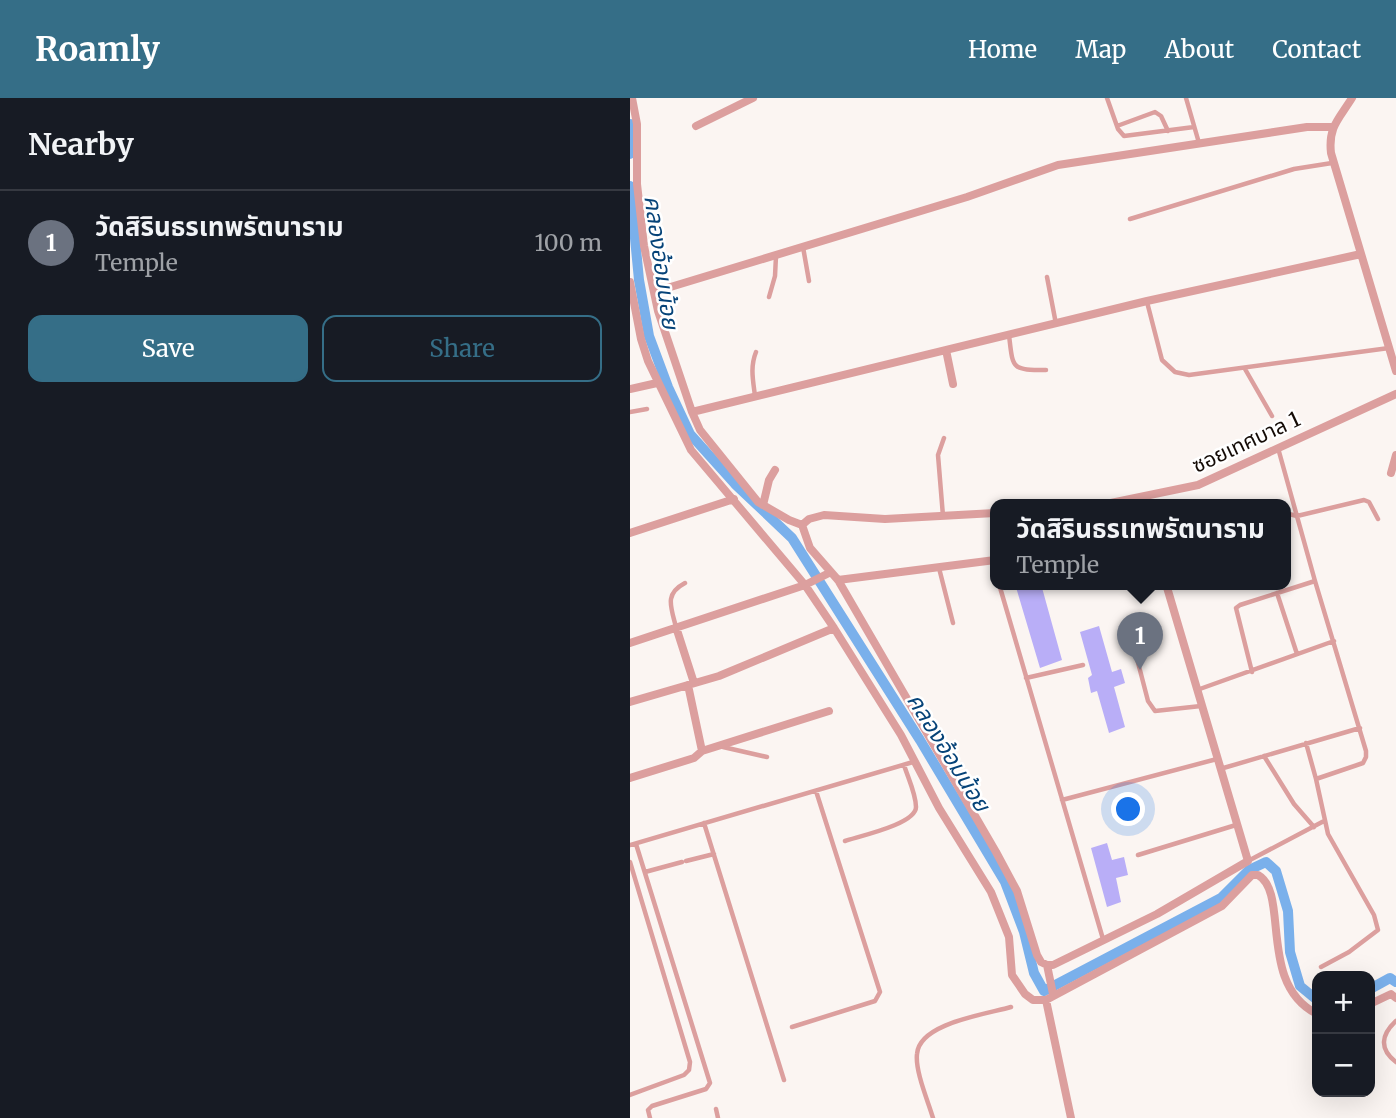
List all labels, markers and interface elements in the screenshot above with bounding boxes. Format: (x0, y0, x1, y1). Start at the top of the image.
text: Roamly (35, 29, 160, 70)
text: Home (968, 34, 1037, 65)
text: Map (1075, 34, 1126, 65)
text: About (1164, 34, 1234, 65)
text: Contact (1272, 34, 1361, 65)
text: Nearby (28, 125, 134, 163)
water label: คลองอ้อมน้อย (638, 193, 686, 332)
text: วัดสิรินธรเทพรัตนาราม (95, 210, 343, 243)
text: 1 (46, 228, 56, 257)
text: 100 m (534, 228, 602, 257)
text: Temple (95, 248, 178, 277)
button: Save (28, 315, 308, 382)
button: Share (322, 315, 602, 382)
street label: ซอยเทศบาล 1 (1188, 405, 1304, 479)
popup (990, 499, 1291, 590)
text: วัดสิรินธรเทพรัตนาราม (1016, 512, 1265, 545)
text: Temple (1016, 550, 1099, 579)
pin: 1 (1117, 612, 1163, 670)
water label: คลองอ้อมน้อย (901, 687, 998, 818)
your location (1111, 792, 1145, 826)
map controls (1312, 971, 1375, 1097)
button: + (1312, 971, 1375, 1034)
button: − (1312, 1034, 1375, 1097)

